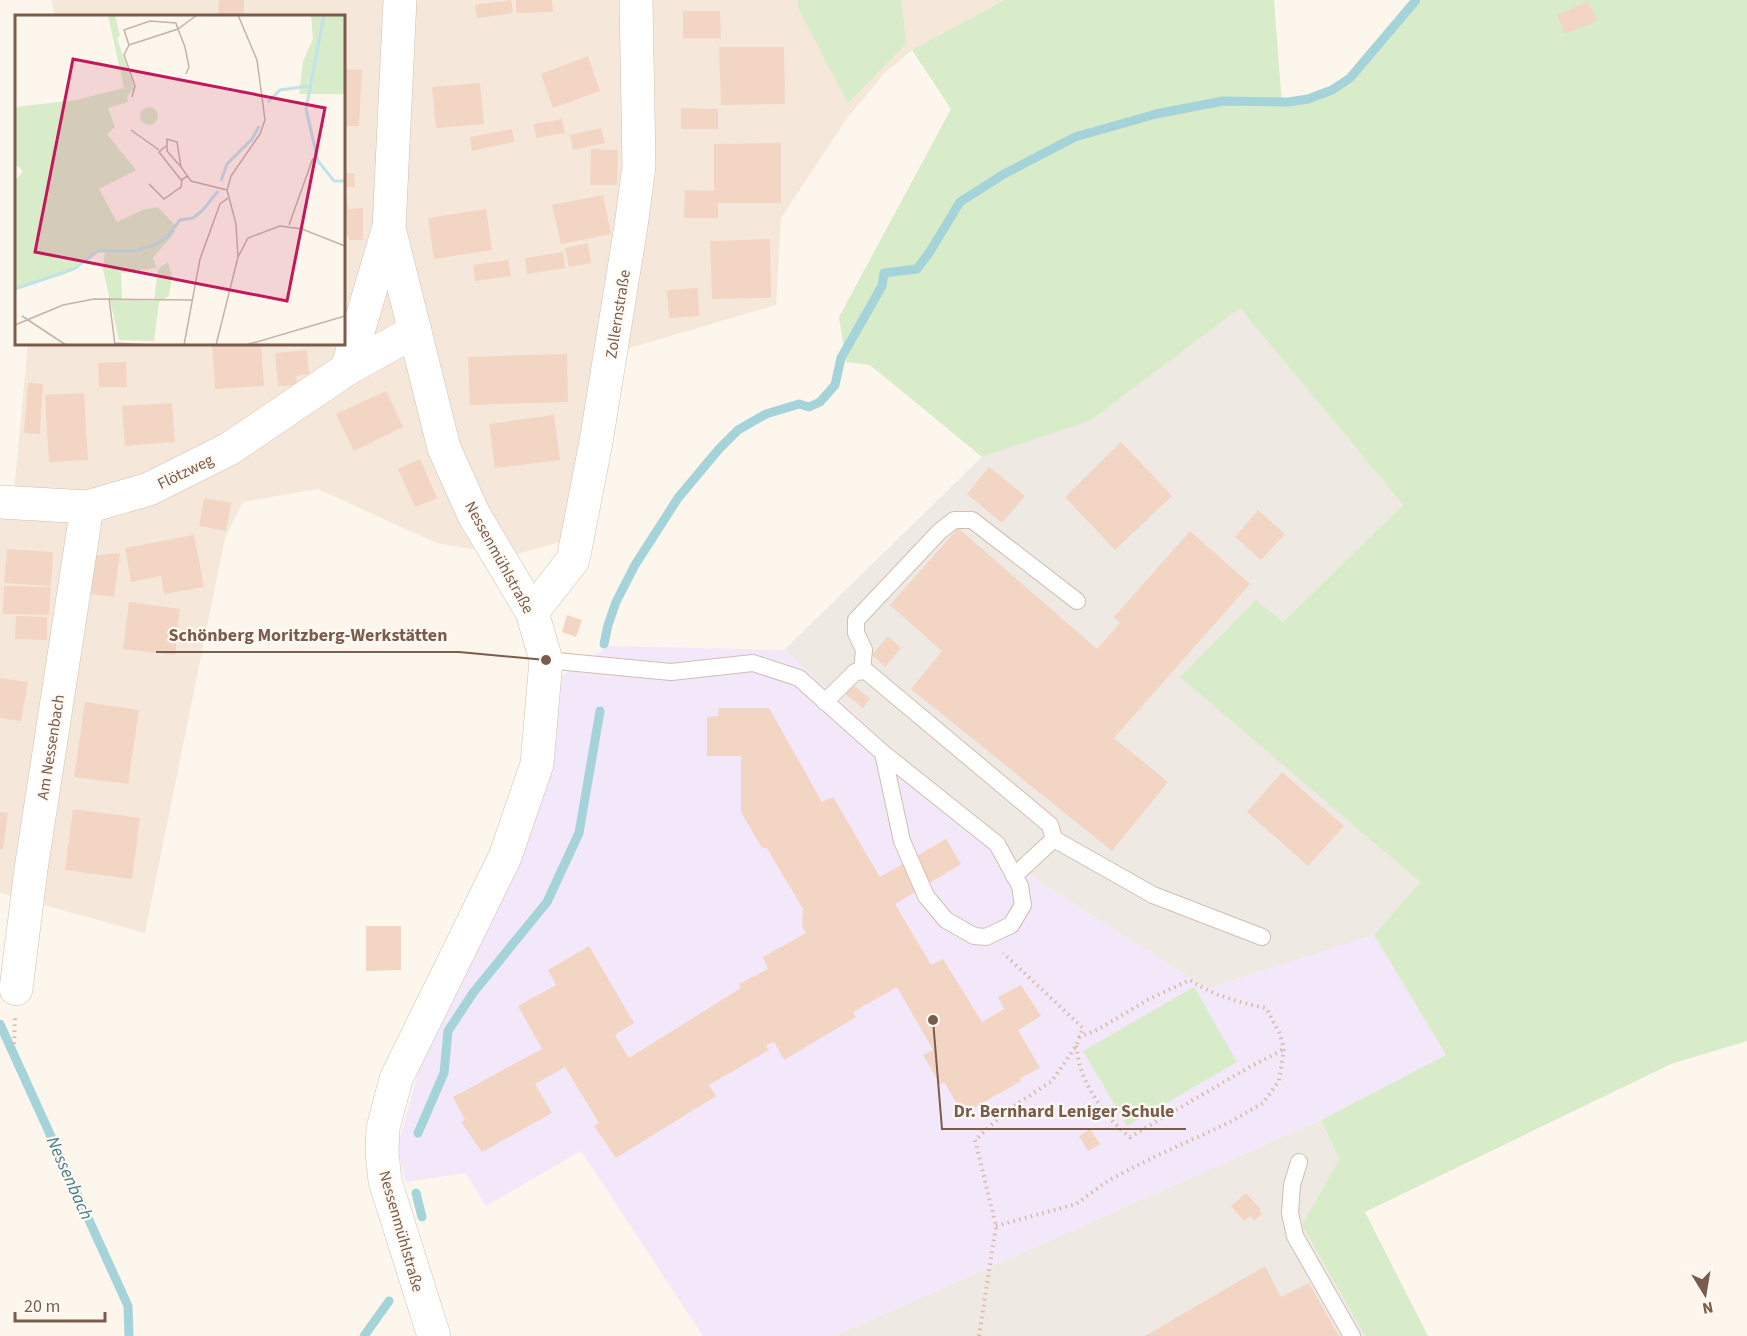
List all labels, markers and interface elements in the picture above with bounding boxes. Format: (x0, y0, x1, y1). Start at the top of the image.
inset map (15, 15, 345, 345)
street label: Zollernstraße (600, 268, 636, 360)
street label: Flötzweg (154, 449, 217, 495)
street label: Nessenmühlstraße (459, 497, 539, 618)
callout: Schönberg Moritzberg-Werkstätten (156, 616, 459, 652)
text: Schönberg Moritzberg-Werkstätten (169, 623, 447, 648)
street label: Am Nessenbach (32, 693, 70, 801)
callout: Dr. Bernhard Leniger Schule (942, 1093, 1186, 1129)
text: Dr. Bernhard Leniger Schule (954, 1099, 1174, 1124)
water label: Nessenbach (40, 1133, 99, 1224)
street label: Nessenmühlstraße (373, 1168, 429, 1295)
north arrow (1675, 1264, 1735, 1324)
scale bar (15, 1285, 105, 1323)
text: 20 m (24, 1294, 60, 1319)
text: N (1700, 1296, 1715, 1320)

